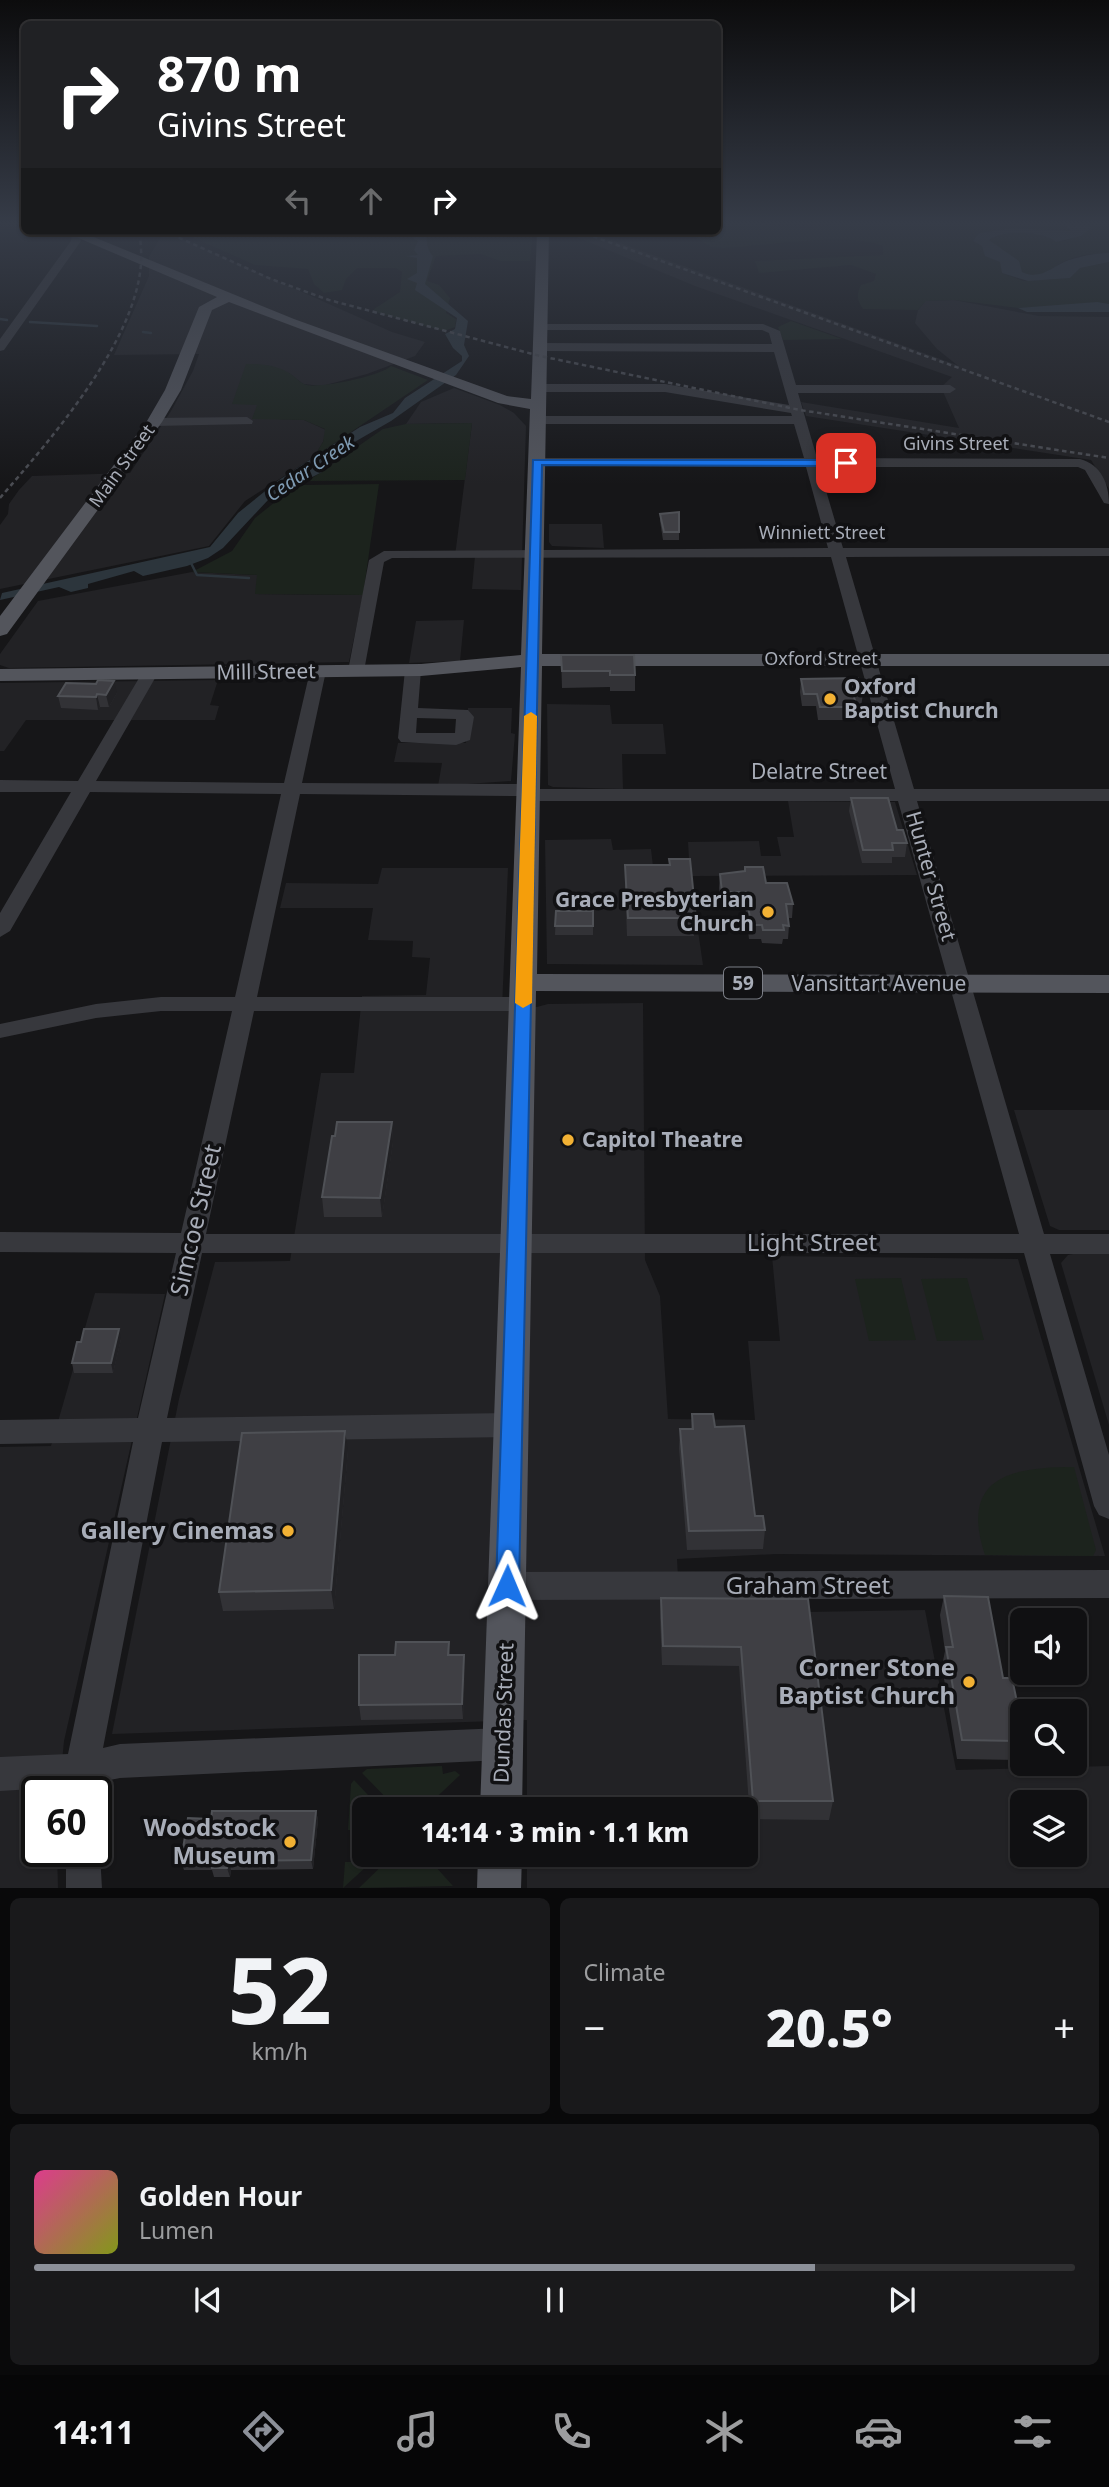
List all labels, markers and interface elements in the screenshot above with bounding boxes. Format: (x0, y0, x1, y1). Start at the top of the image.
text: 870 m (157, 40, 302, 106)
icon: right (42, 49, 133, 140)
text: Givins Street (157, 103, 346, 146)
icon: left (279, 182, 317, 220)
icon: ahead (352, 182, 390, 220)
icon: right (425, 182, 463, 220)
street label: Main Street (83, 419, 160, 512)
water label: Cedar Creek (261, 428, 360, 507)
street label: Givins Street (903, 431, 1010, 455)
pin (816, 433, 876, 493)
icon: arrive (827, 444, 865, 482)
street label: Winniett Street (759, 520, 886, 544)
street label: Oxford Street (764, 646, 878, 670)
street label: Mill Street (216, 656, 316, 686)
place label: Oxford Baptist Church (844, 672, 999, 724)
marker: Oxford Baptist Church (822, 691, 838, 707)
street label: Delatre Street (751, 757, 887, 785)
street label: Hunter Street (900, 808, 964, 944)
place label: Grace Presbyterian Church (555, 885, 754, 937)
marker: Grace Presbyterian Church (760, 904, 776, 920)
road number: 59 (724, 967, 762, 998)
street label: Vansittart Avenue (792, 969, 966, 997)
place label: Capitol Theatre (582, 1125, 743, 1153)
marker: Capitol Theatre (560, 1132, 576, 1148)
street label: Simcoe Street (161, 1140, 228, 1299)
street label: Light Street (747, 1225, 877, 1258)
place label: Gallery Cinemas (81, 1513, 274, 1546)
marker: Gallery Cinemas (280, 1523, 296, 1539)
position arrow (470, 1549, 544, 1623)
street label: Graham Street (726, 1568, 891, 1601)
map controls (1010, 1608, 1087, 1867)
button: sound (1010, 1608, 1087, 1685)
street label: Dundas Street (487, 1642, 519, 1783)
place label: Corner Stone Baptist Church (778, 1650, 955, 1711)
marker: Corner Stone Baptist Church (961, 1674, 977, 1690)
button: search (1010, 1699, 1087, 1776)
speed limit sign: 60 (21, 1776, 112, 1867)
button: layers (1010, 1790, 1087, 1867)
place label: Woodstock Museum (143, 1810, 276, 1871)
text: 14:14 · 3 min · 1.1 km (421, 1814, 689, 1850)
marker: Woodstock Museum (282, 1834, 298, 1850)
text: 52 (228, 1927, 332, 2051)
text: Climate (584, 1956, 666, 1988)
text: 20.5° (766, 1991, 893, 2062)
text: − (584, 2001, 605, 2053)
text: + (1053, 2001, 1075, 2053)
text: km/h (251, 2035, 308, 2067)
text: Golden Hour (139, 2178, 302, 2214)
text: Lumen (139, 2214, 214, 2246)
icon: previous (189, 2281, 227, 2319)
icon: pause (536, 2281, 574, 2319)
icon: next (883, 2281, 921, 2319)
icon: directions (239, 2407, 288, 2456)
icon: music (393, 2407, 442, 2456)
icon: phone (547, 2407, 596, 2456)
icon: climate (700, 2407, 749, 2456)
icon: car (854, 2407, 903, 2456)
icon: filters (1008, 2407, 1057, 2456)
text: 14:11 (52, 2410, 135, 2453)

